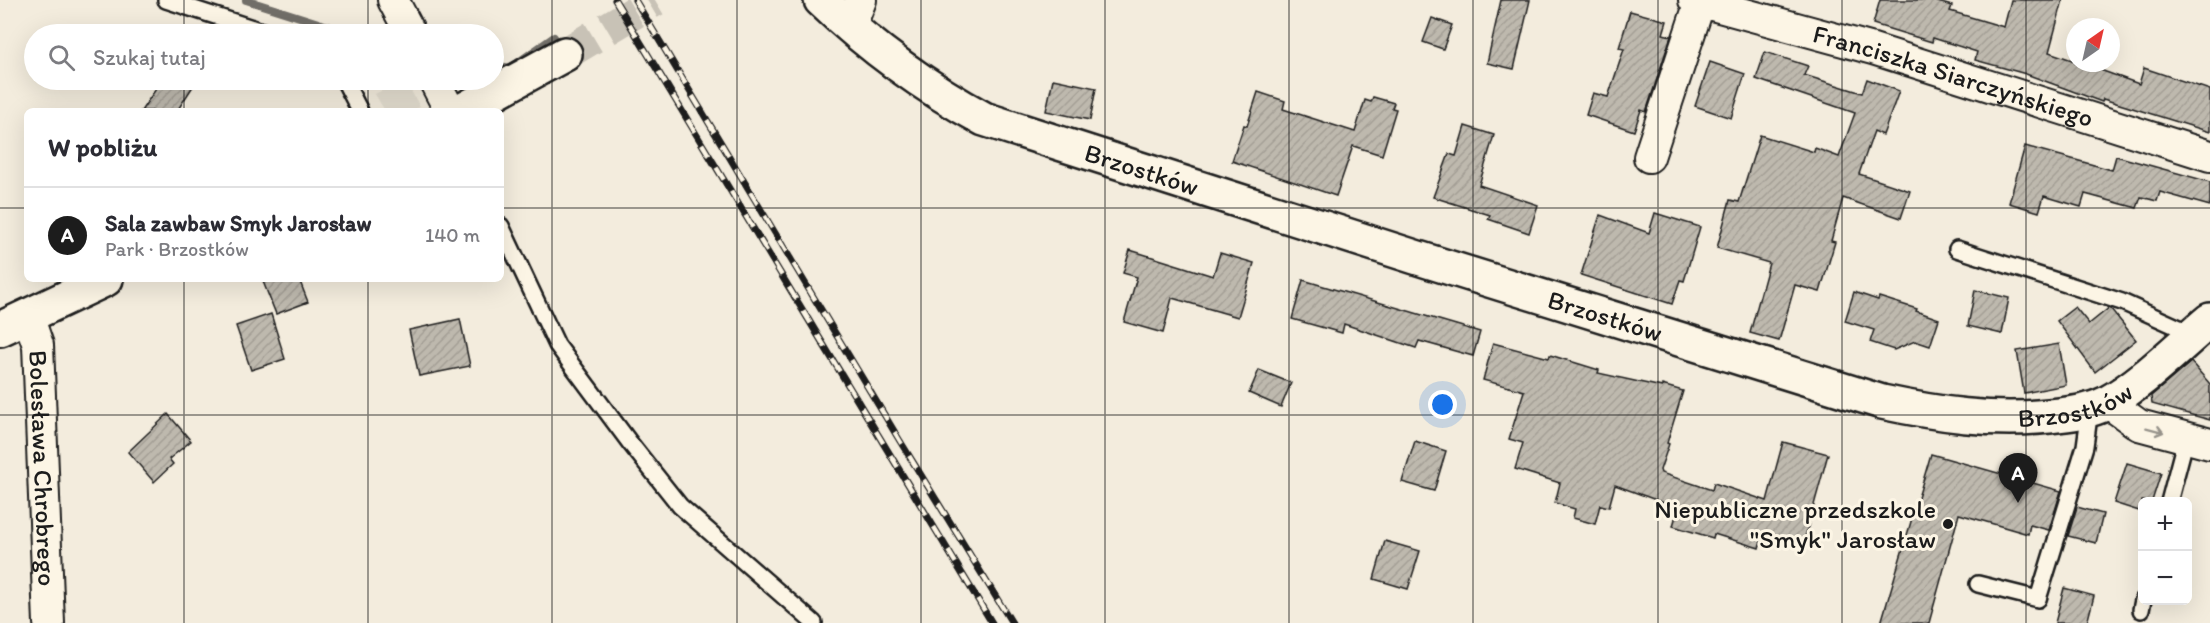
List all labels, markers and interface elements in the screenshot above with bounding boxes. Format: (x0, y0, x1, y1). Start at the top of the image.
street label: Franciszka Siarczyńskiego (1809, 17, 2097, 134)
north arrow (2066, 18, 2120, 72)
search box (24, 24, 504, 90)
icon: search (45, 41, 78, 74)
text: Szukaj tutaj (93, 44, 206, 71)
text: W pobliżu (48, 131, 157, 163)
street label: Brzostków (1081, 136, 1203, 203)
text: Sala zawbaw Smyk Jarosław (105, 210, 371, 237)
text: A (61, 223, 74, 247)
text: 140 m (425, 223, 480, 247)
text: Park · Brzostków (105, 237, 249, 261)
street label: Brzostków (1544, 283, 1666, 349)
street label: Bolesława Chrobrego (22, 350, 64, 587)
street label: Brzostków (2017, 375, 2139, 434)
your location (1428, 390, 1457, 419)
one-way arrow (2146, 424, 2165, 436)
pin: A (1998, 454, 2038, 503)
place label: Niepubliczne przedszkole "Smyk" Jarosław (1654, 493, 1936, 555)
map controls (2138, 497, 2192, 605)
button: + (2138, 497, 2192, 551)
marker: Niepubliczne przedszkole "Smyk" Jarosław (1941, 517, 1955, 531)
button: − (2138, 551, 2192, 605)

